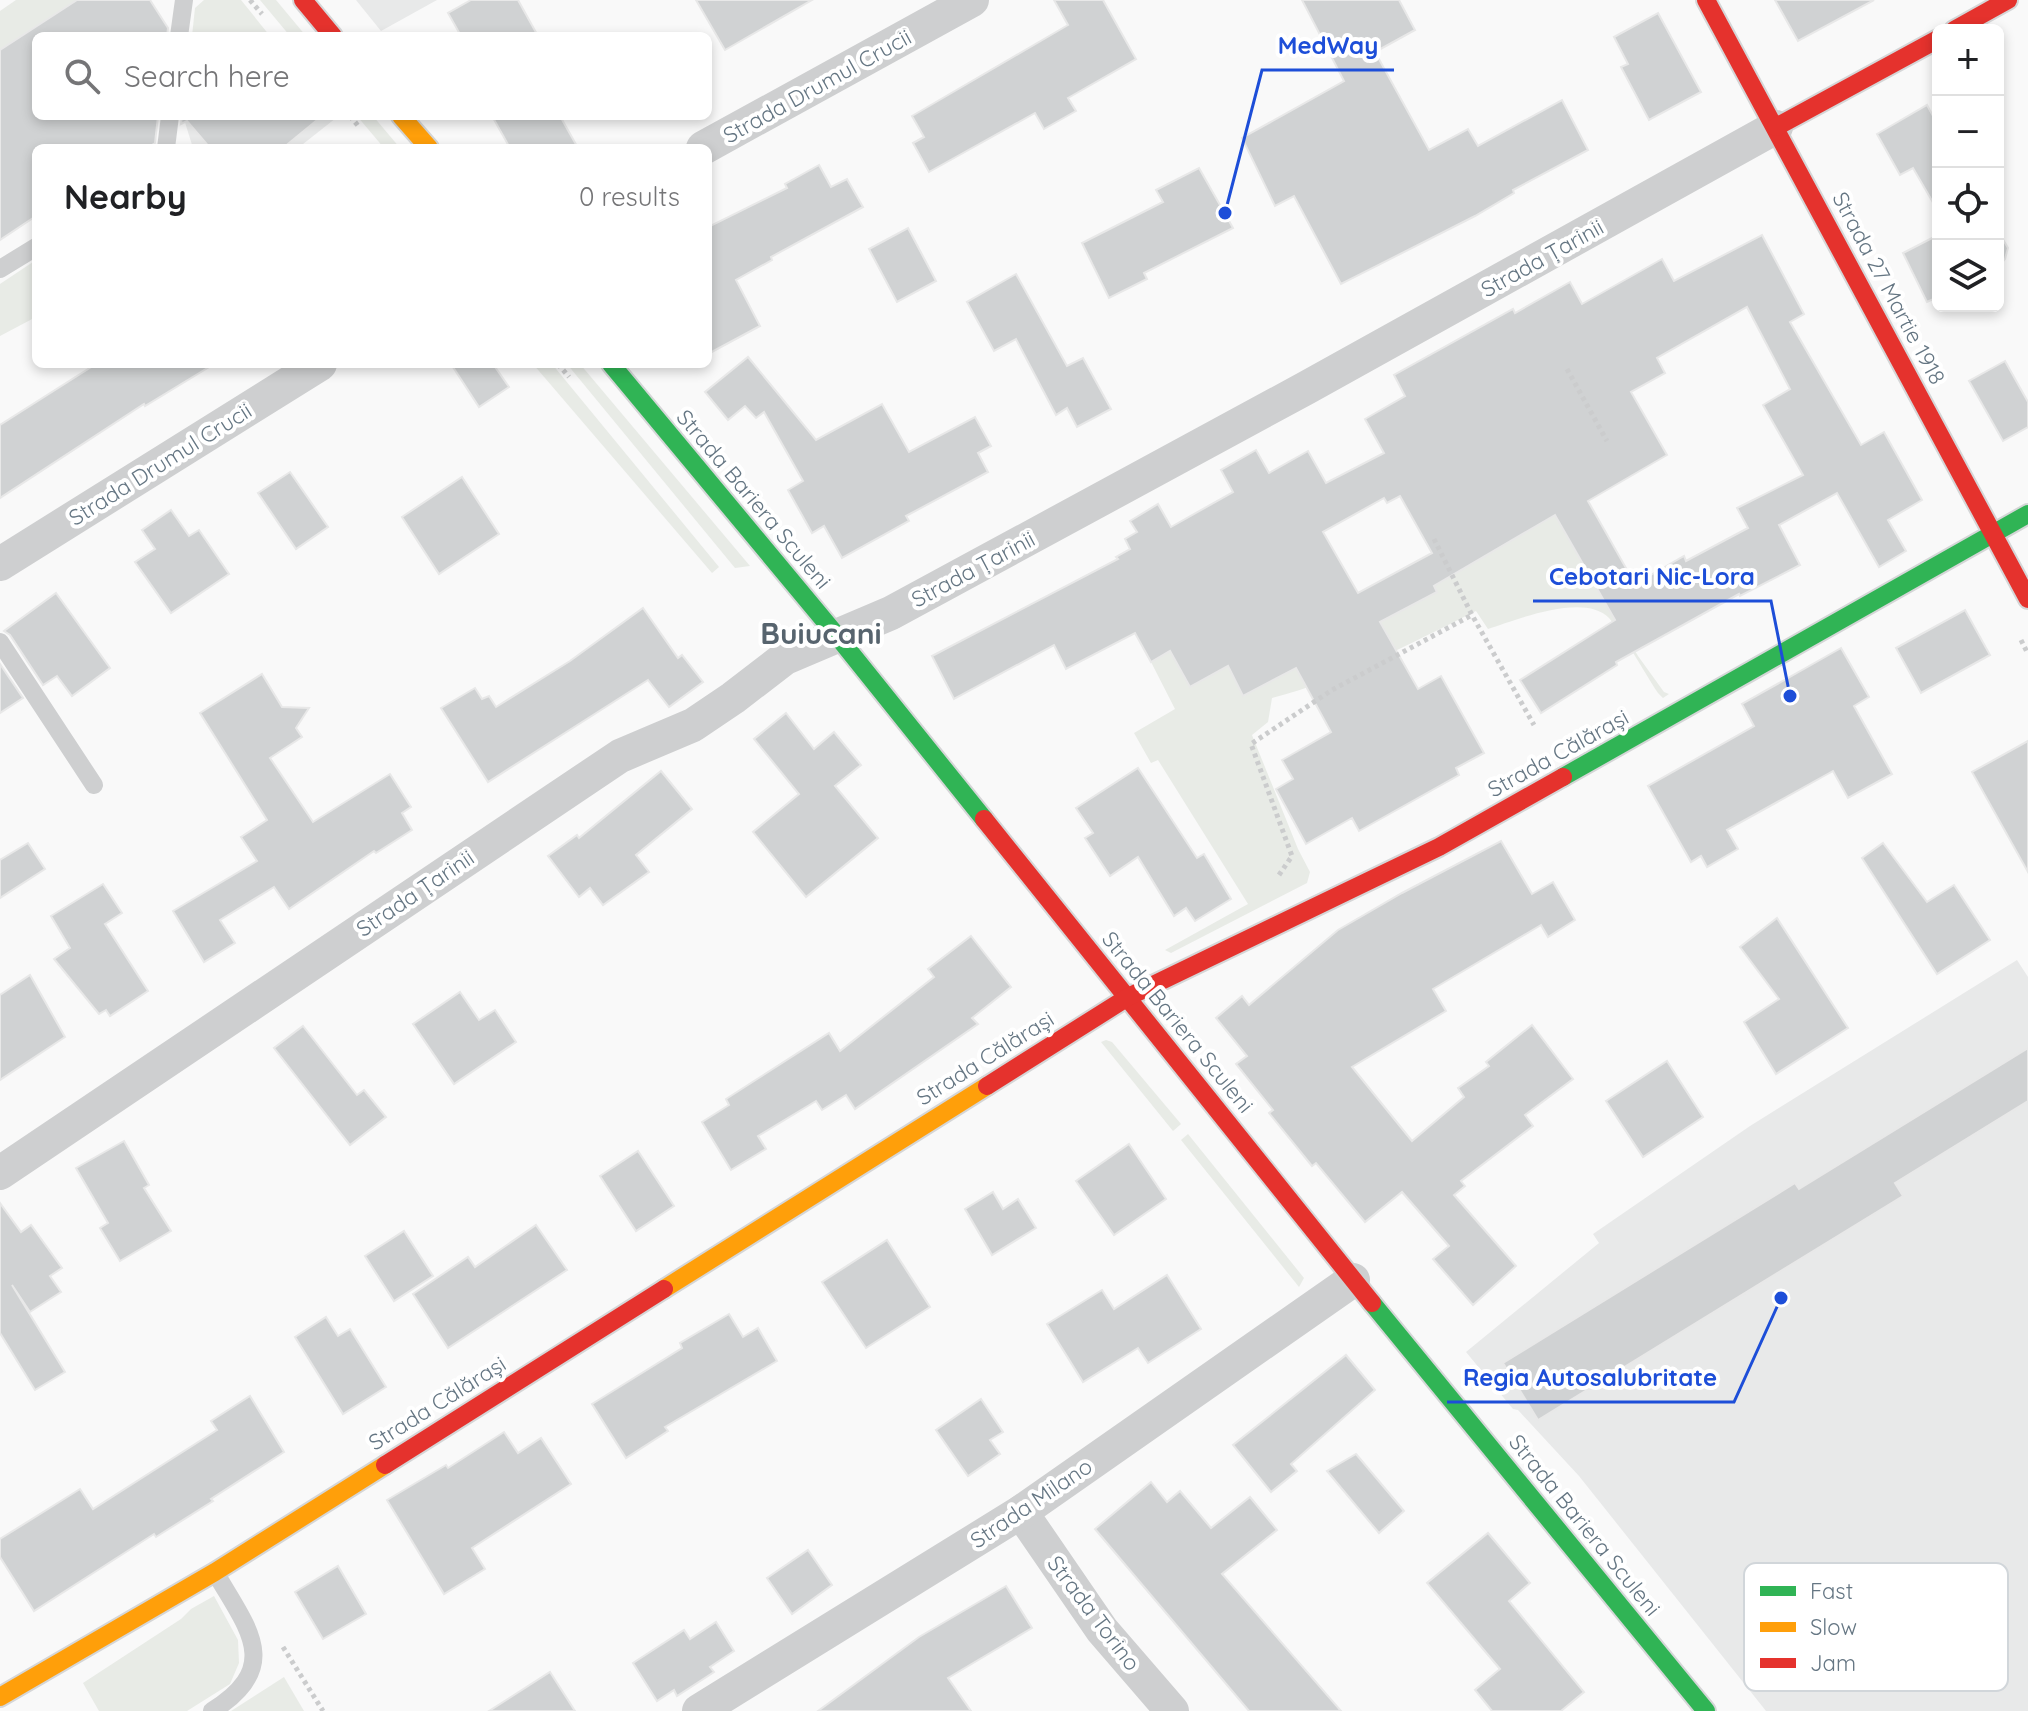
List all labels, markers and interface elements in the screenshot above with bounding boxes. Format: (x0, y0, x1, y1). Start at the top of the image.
callout: MedWay (1262, 22, 1394, 70)
street label: Strada Drumul Crucii (718, 23, 916, 149)
map controls (1932, 24, 2004, 312)
button: + (1932, 24, 2004, 96)
text: MedWay (1278, 30, 1378, 60)
search box (32, 32, 712, 120)
icon: search (60, 54, 104, 98)
text: Search here (124, 57, 290, 95)
button: − (1932, 96, 2004, 168)
button: locate (1932, 168, 2004, 240)
text: Nearby (64, 175, 187, 218)
text: 0 results (579, 180, 680, 213)
street label: Strada 27 Martie 1918 (1826, 187, 1952, 389)
street label: Strada Țarinii (1476, 213, 1608, 303)
button: layers (1932, 240, 2004, 312)
street label: Strada Drumul Crucii (63, 396, 257, 532)
street label: Strada Bariera Sculeni (671, 404, 837, 594)
street label: Strada Țarinii (906, 525, 1040, 613)
callout: Cebotari Nic-Lora (1533, 553, 1771, 601)
text: Cebotari Nic-Lora (1549, 561, 1755, 591)
district label: Buiucani (760, 614, 882, 652)
street label: Strada Călărași (1483, 703, 1633, 803)
street label: Strada Țarinii (351, 843, 479, 943)
street label: Strada Bariera Sculeni (1096, 925, 1260, 1119)
street label: Strada Călărași (911, 1005, 1059, 1111)
street label: Strada Călărași (363, 1350, 511, 1456)
callout: Regia Autosalubritate (1447, 1354, 1734, 1402)
text: Regia Autosalubritate (1463, 1362, 1717, 1392)
street label: Strada Bariera Sculeni (1503, 1428, 1667, 1622)
street label: Strada Milano (965, 1452, 1097, 1554)
street label: Strada Torino (1042, 1550, 1146, 1676)
legend (1744, 1563, 2008, 1691)
text: Fast (1810, 1577, 1853, 1605)
text: Slow (1810, 1613, 1857, 1641)
text: Jam (1810, 1649, 1856, 1677)

